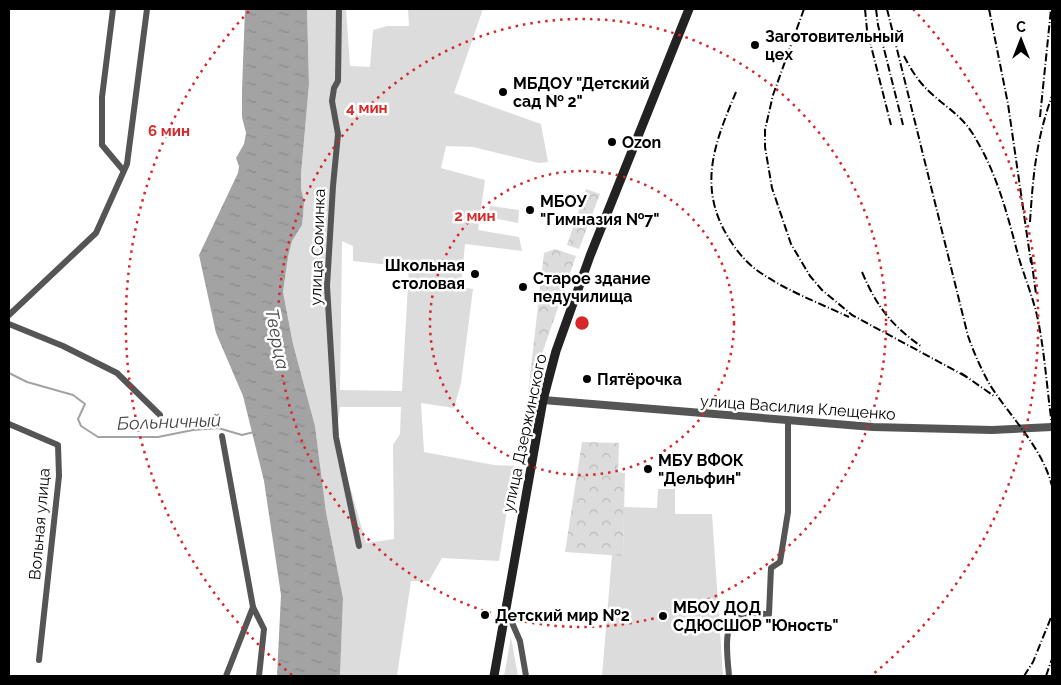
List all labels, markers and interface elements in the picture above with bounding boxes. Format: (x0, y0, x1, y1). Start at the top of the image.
north arrow (996, 15, 1046, 65)
text: С (1016, 19, 1026, 35)
place label: Заготовительный цех (765, 27, 904, 64)
marker: Заготовительный цех (749, 39, 761, 51)
place label: МБДОУ "Детский сад № 2" (513, 74, 649, 111)
marker: МБДОУ "Детский сад № 2" (497, 86, 509, 98)
text: 4 мин (346, 99, 388, 117)
text: 6 мин (148, 122, 190, 140)
place label: Ozon (622, 133, 661, 152)
marker: Ozon (606, 136, 618, 148)
street label: улица Соминка (306, 188, 329, 306)
place label: МБОУ "Гимназия №7" (540, 192, 660, 229)
marker: МБОУ "Гимназия №7" (524, 204, 536, 216)
text: 2 мин (454, 207, 496, 225)
place label: Школьная столовая (385, 256, 465, 293)
marker: Школьная столовая (469, 268, 481, 280)
place label: Старое здание педучилища (533, 269, 651, 306)
marker: Старое здание педучилища (517, 281, 529, 293)
water label: Тверца (261, 307, 294, 371)
centre of rings (573, 314, 591, 332)
street label: улица Дзержинского (498, 352, 551, 514)
place label: Пятёрочка (597, 370, 682, 389)
marker: Пятёрочка (581, 373, 593, 385)
street label: улица Василия Клещенко (700, 391, 896, 424)
water label: Больничный (117, 409, 221, 434)
place label: МБУ ВФОК "Дельфин" (658, 451, 744, 488)
marker: МБУ ВФОК "Дельфин" (642, 463, 654, 475)
street label: Вольная улица (25, 467, 54, 581)
place label: МБОУ ДОД СДЮСШОР "Юность" (673, 598, 839, 635)
place label: Детский мир №2 (495, 606, 630, 625)
marker: Детский мир №2 (479, 609, 491, 621)
marker: МБОУ ДОД СДЮСШОР "Юность" (657, 610, 669, 622)

